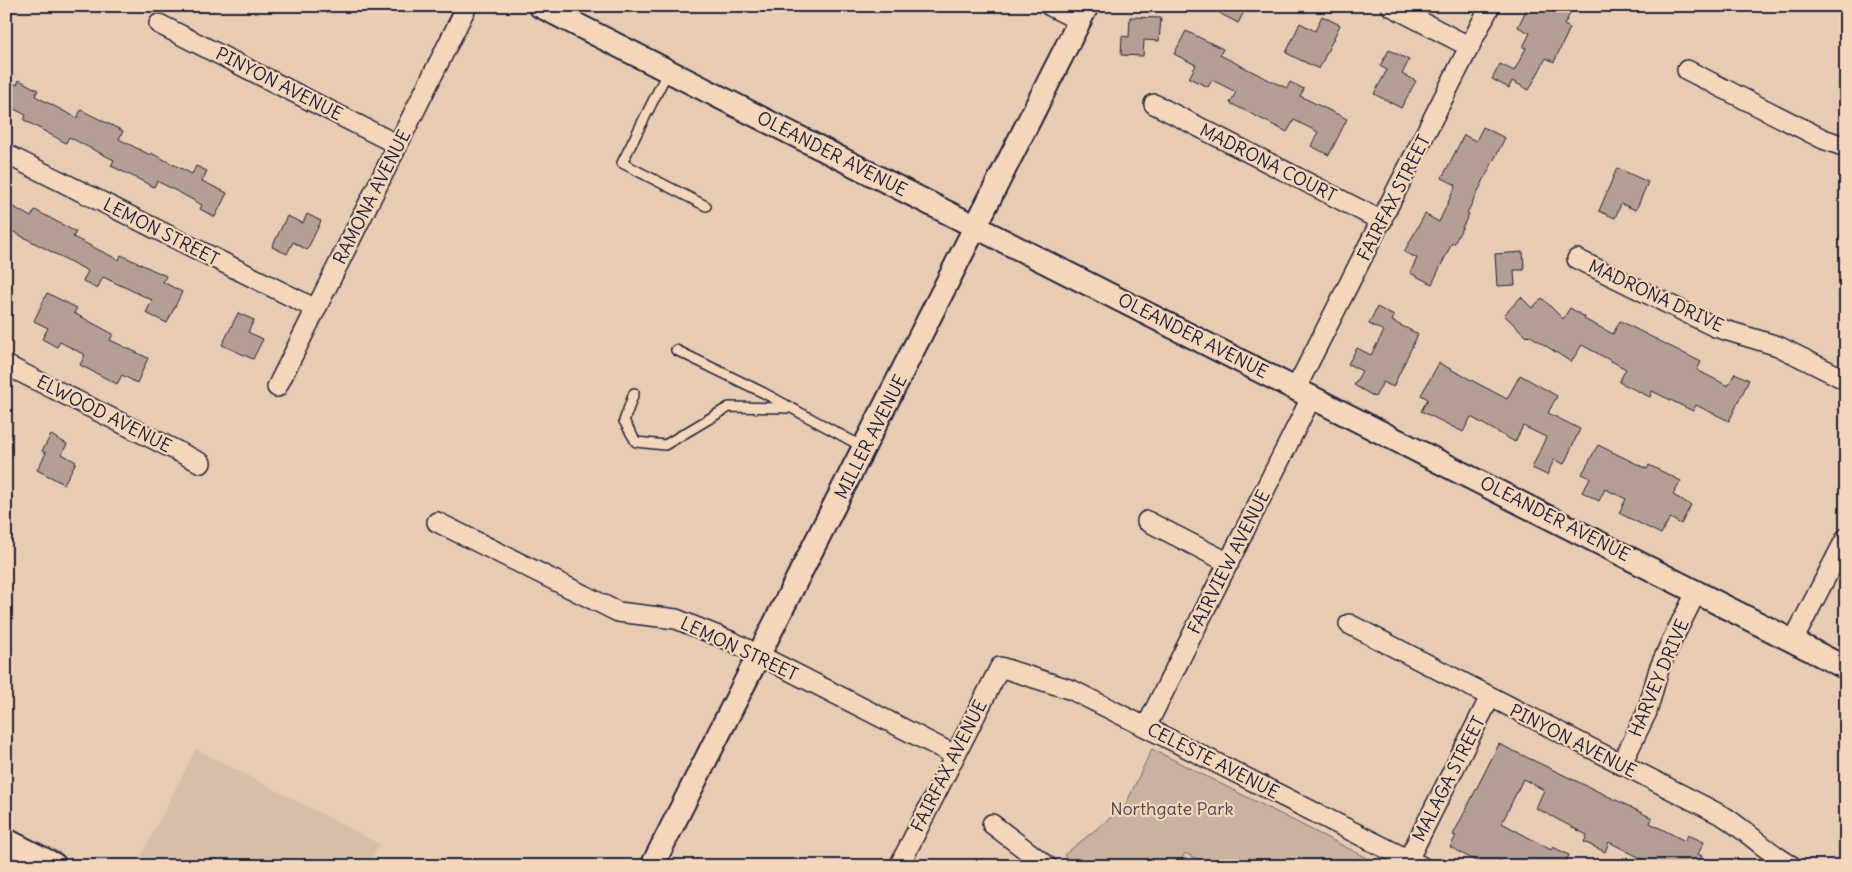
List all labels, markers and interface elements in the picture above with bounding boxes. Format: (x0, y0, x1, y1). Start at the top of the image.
street label: PINYON AVENUE (212, 42, 347, 125)
street label: OLEANDER AVENUE (753, 106, 911, 201)
street label: MADRONA COURT (1196, 118, 1341, 207)
street label: RAMONA AVENUE (328, 126, 415, 268)
street label: FAIRFAX STREET (1352, 131, 1435, 265)
street label: LEMON STREET (99, 192, 223, 271)
street label: MADRONA DRIVE (1585, 254, 1727, 337)
street label: OLEANDER AVENUE (1114, 288, 1272, 383)
street label: ELWOOD AVENUE (33, 370, 176, 457)
street label: MILLER AVENUE (829, 371, 912, 503)
street label: OLEANDER AVENUE (1476, 471, 1634, 566)
street label: FAIRVIEW AVENUE (1182, 486, 1275, 638)
street label: LEMON STREET (677, 611, 802, 686)
street label: HARVEY DRIVE (1623, 615, 1694, 740)
street label: FAIRFAX AVENUE (905, 696, 992, 836)
street label: PINYON AVENUE (1506, 699, 1641, 782)
street label: MALAGA STREET (1407, 712, 1490, 845)
street label: CELESTE AVENUE (1143, 717, 1283, 804)
park label: Northgate Park (1110, 797, 1234, 820)

